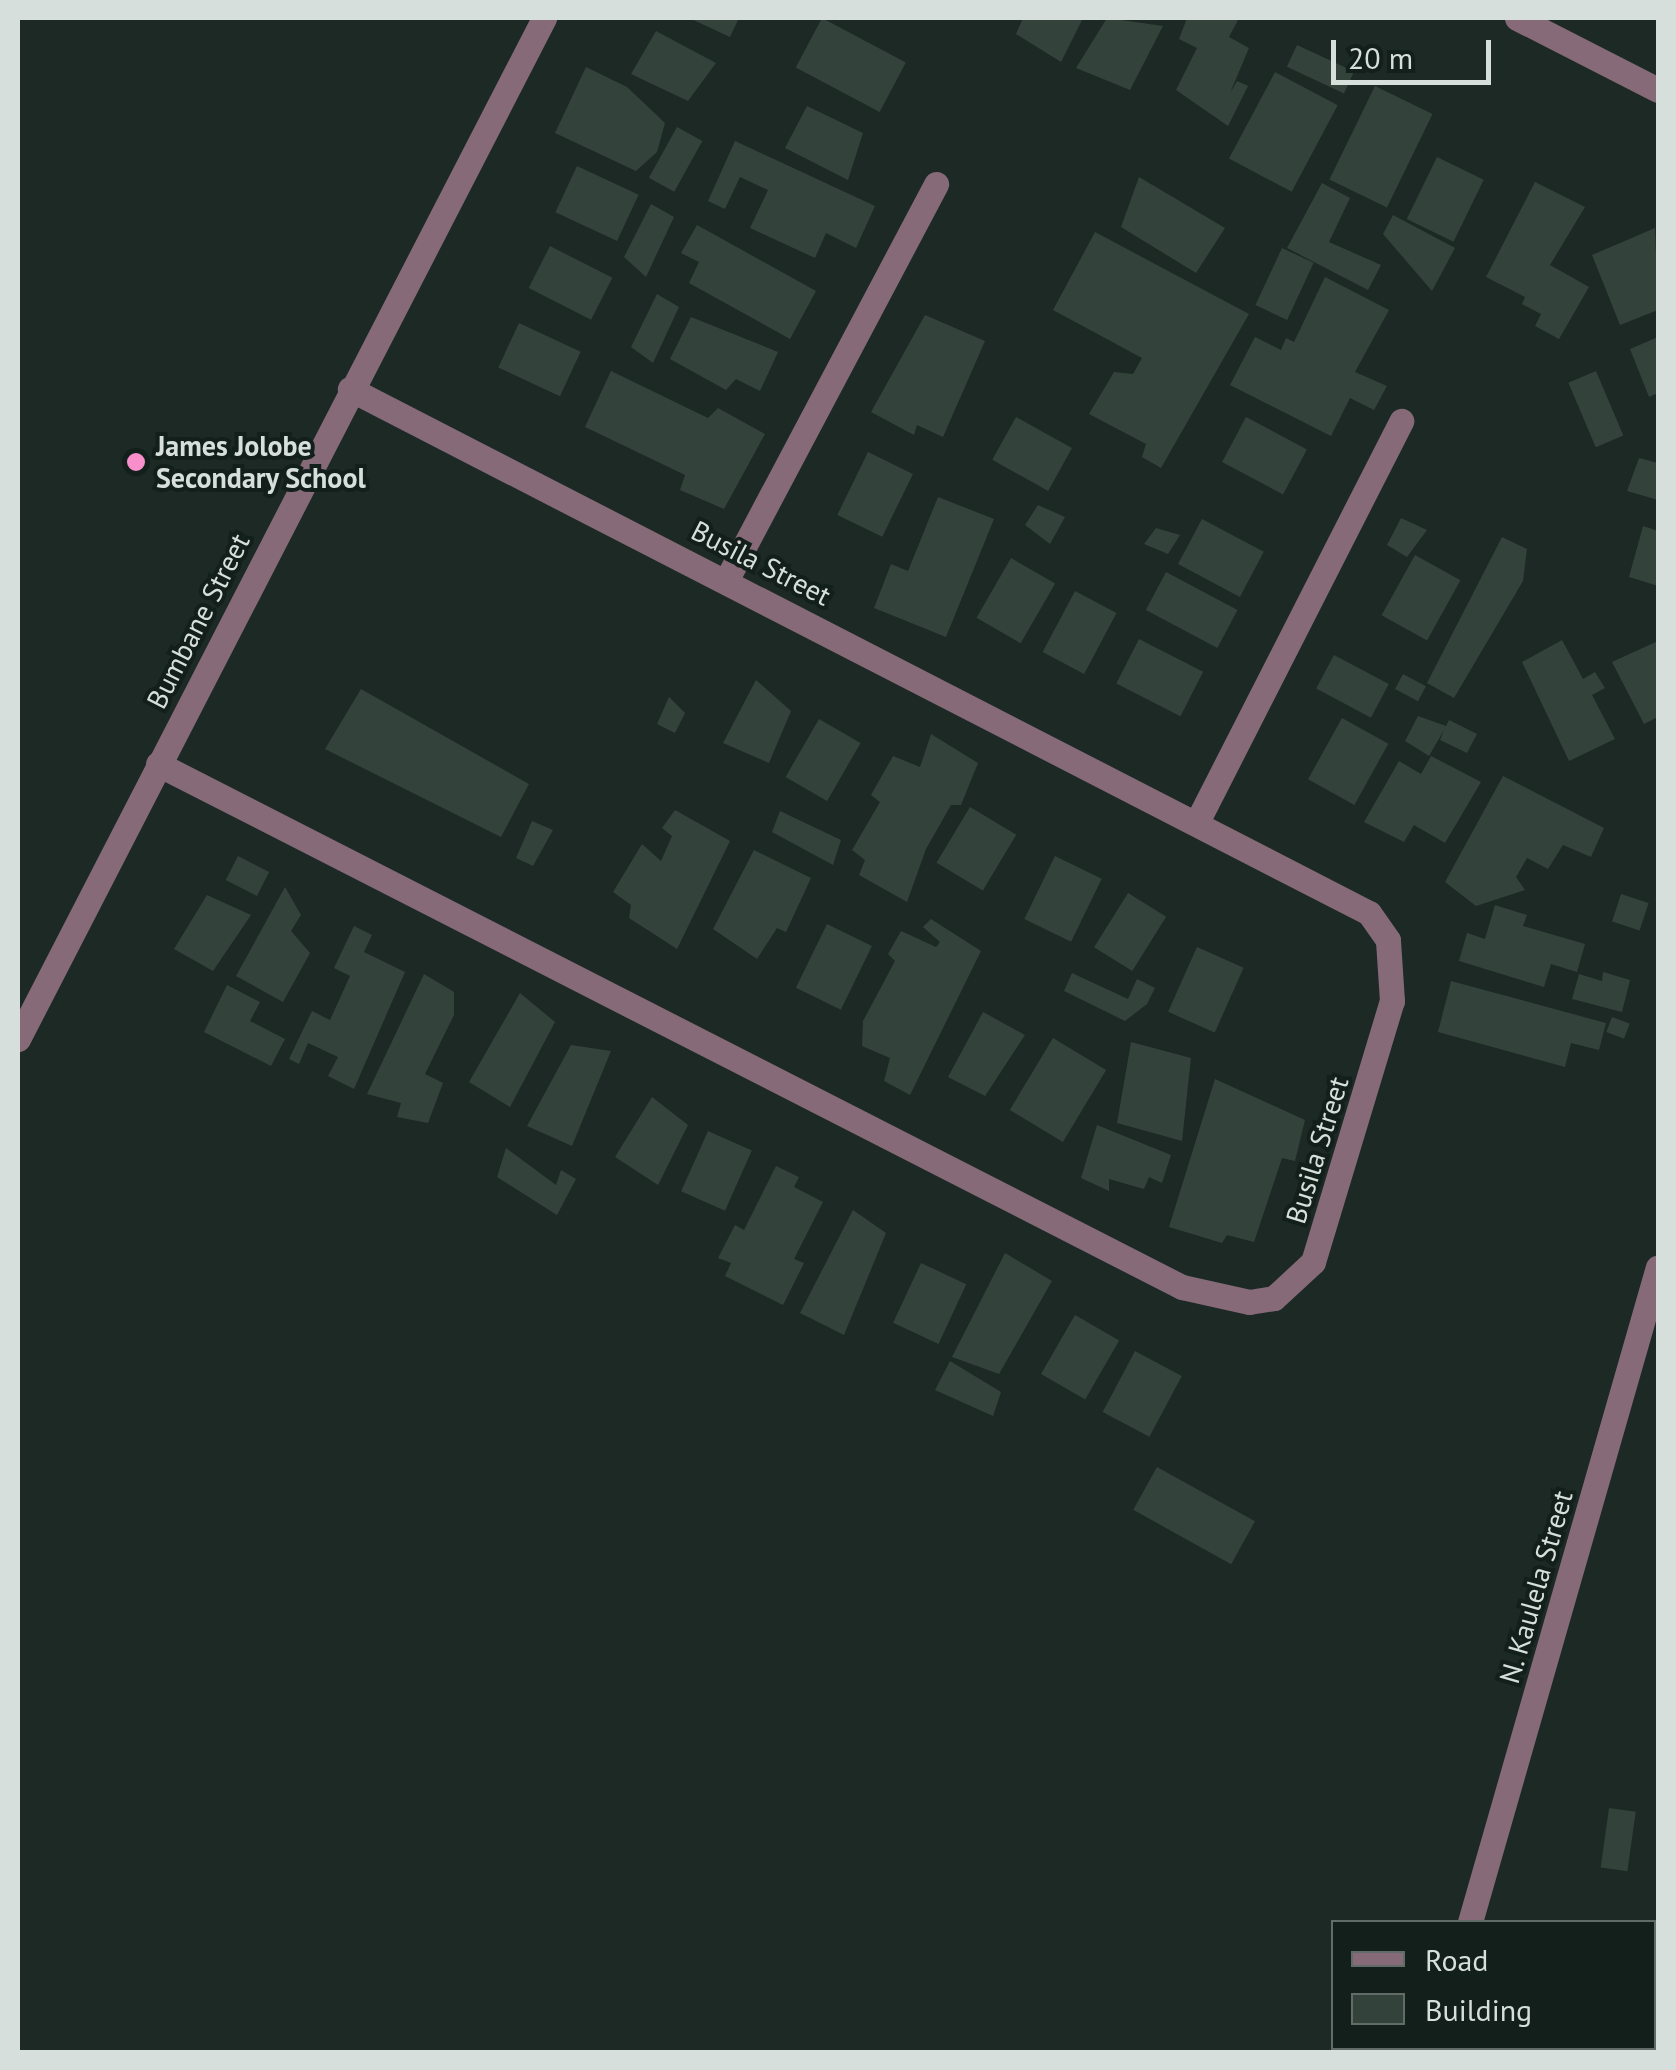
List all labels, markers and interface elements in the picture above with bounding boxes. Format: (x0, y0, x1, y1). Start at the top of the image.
scale bar (1336, 20, 1496, 82)
text: 20 m (1348, 38, 1413, 77)
place label: James Jolobe Secondary School (156, 429, 367, 495)
marker: James Jolobe Secondary School (125, 451, 147, 473)
street label: Busila Street (686, 514, 836, 612)
street label: Bumbane Street (140, 528, 256, 714)
street label: Busila Street (1279, 1073, 1355, 1227)
street label: N. Kaulela Street (1492, 1486, 1580, 1688)
legend (1331, 1920, 1656, 2050)
text: Road (1425, 1940, 1489, 1979)
text: Building (1425, 1990, 1532, 2029)

